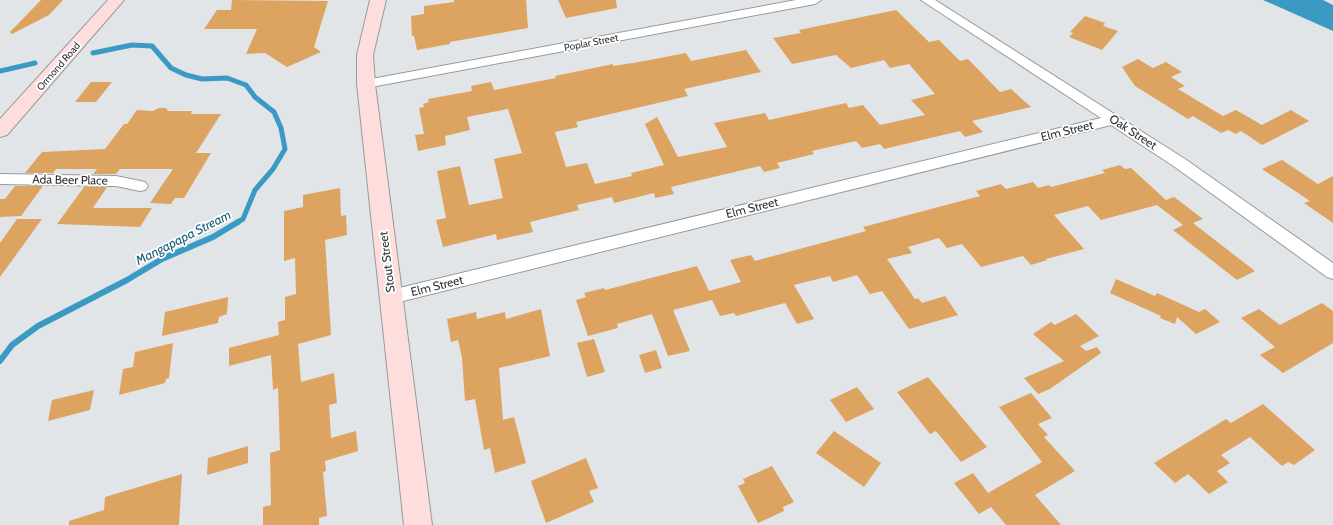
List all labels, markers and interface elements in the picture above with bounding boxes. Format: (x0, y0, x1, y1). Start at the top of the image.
street label: Poplar Street (563, 31, 620, 54)
street label: Ormond Road (34, 39, 83, 93)
street label: Oak Street (1107, 111, 1160, 153)
street label: Elm Street (1039, 117, 1095, 144)
street label: Ada Beer Place (32, 171, 108, 188)
street label: Elm Street (724, 194, 780, 221)
water label: Mangapapa Stream (132, 206, 233, 268)
street label: Stout Street (375, 231, 398, 293)
street label: Elm Street (409, 272, 465, 299)

